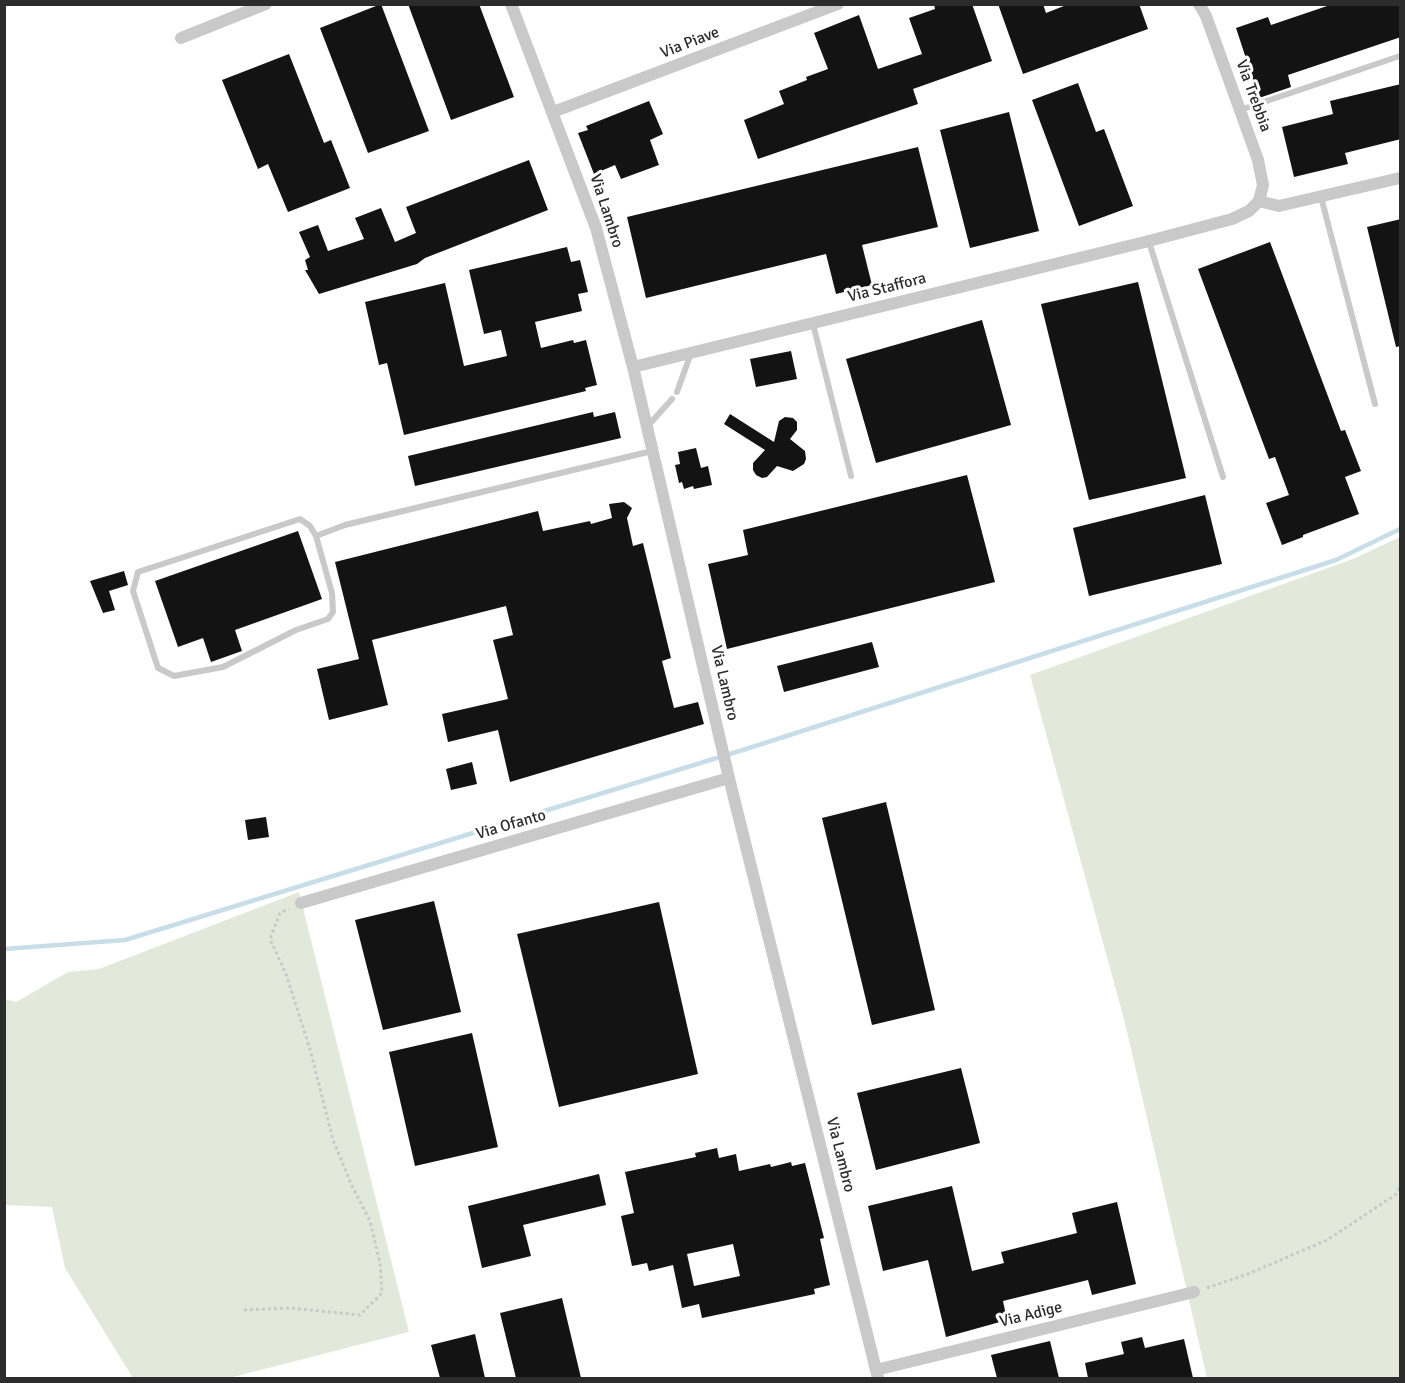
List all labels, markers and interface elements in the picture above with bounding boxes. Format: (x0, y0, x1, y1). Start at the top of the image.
street label: Via Piave (658, 23, 722, 63)
street label: Via Trebbia (1231, 57, 1275, 135)
street label: Via Lambro (585, 172, 627, 250)
street label: Via Staffora (846, 269, 928, 307)
street label: Via Lambro (706, 644, 742, 722)
street label: Via Ofanto (474, 806, 548, 844)
street label: Via Lambro (821, 1116, 859, 1194)
street label: Via Adige (998, 1298, 1064, 1332)

